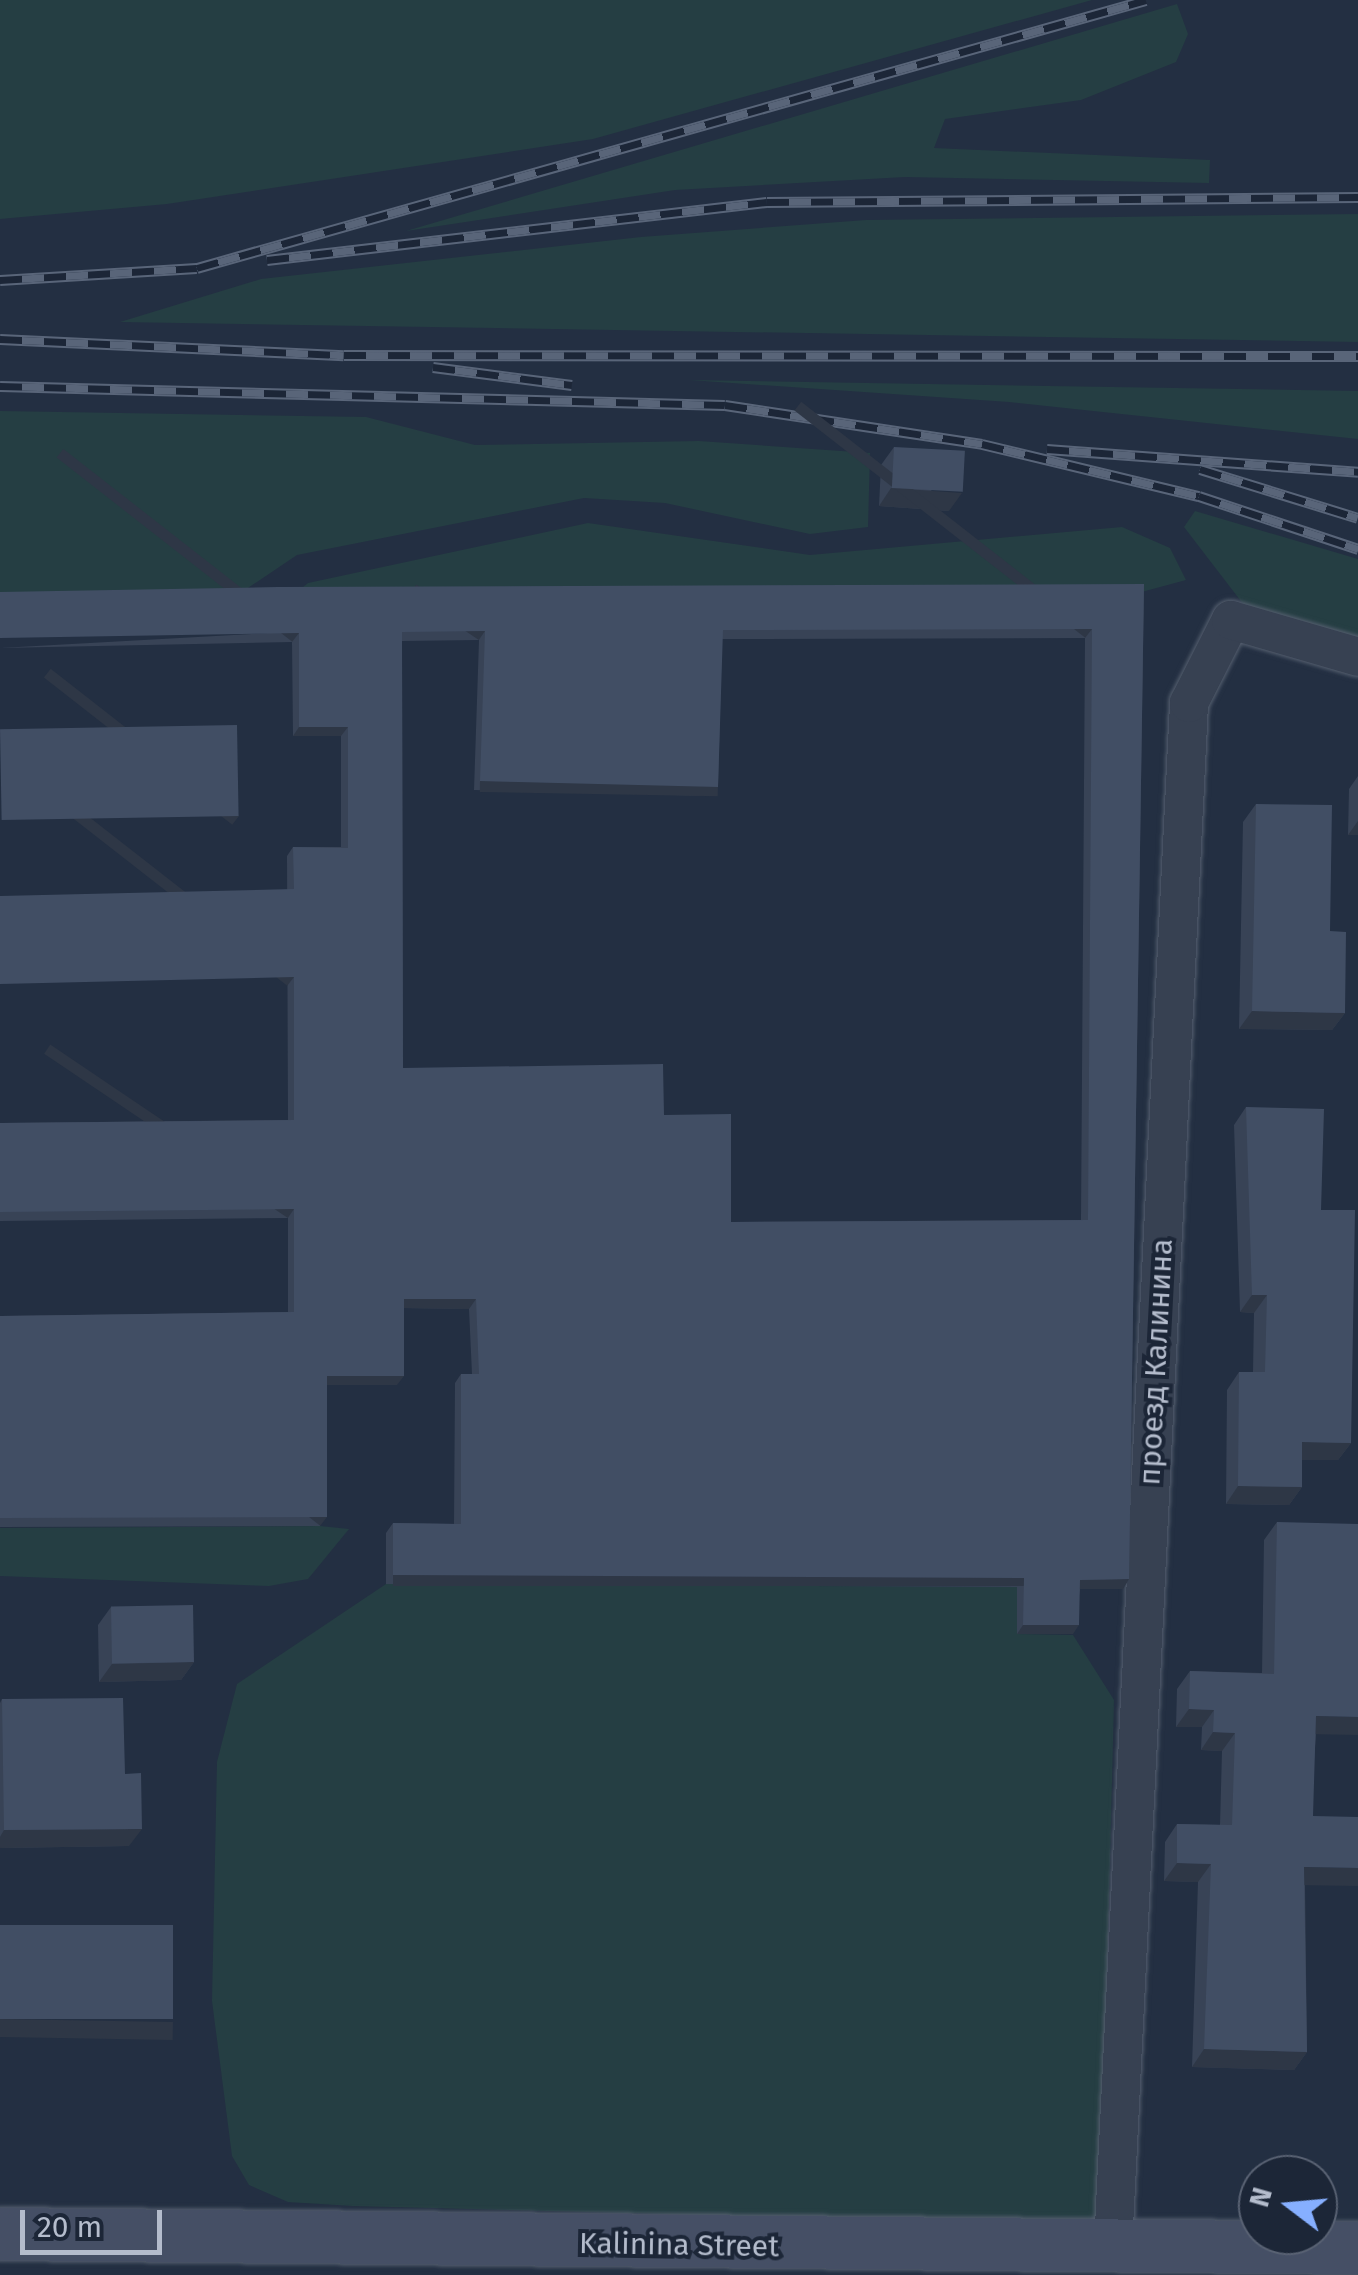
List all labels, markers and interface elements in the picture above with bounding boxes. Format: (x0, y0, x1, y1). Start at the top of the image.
street label: проезд Калинина (1132, 1238, 1180, 1486)
north arrow (1238, 2155, 1338, 2255)
text: N (1242, 2184, 1279, 2211)
scale bar (25, 2190, 168, 2252)
text: 20 m (37, 2209, 102, 2245)
street label: Kalinina Street (579, 2225, 779, 2265)

